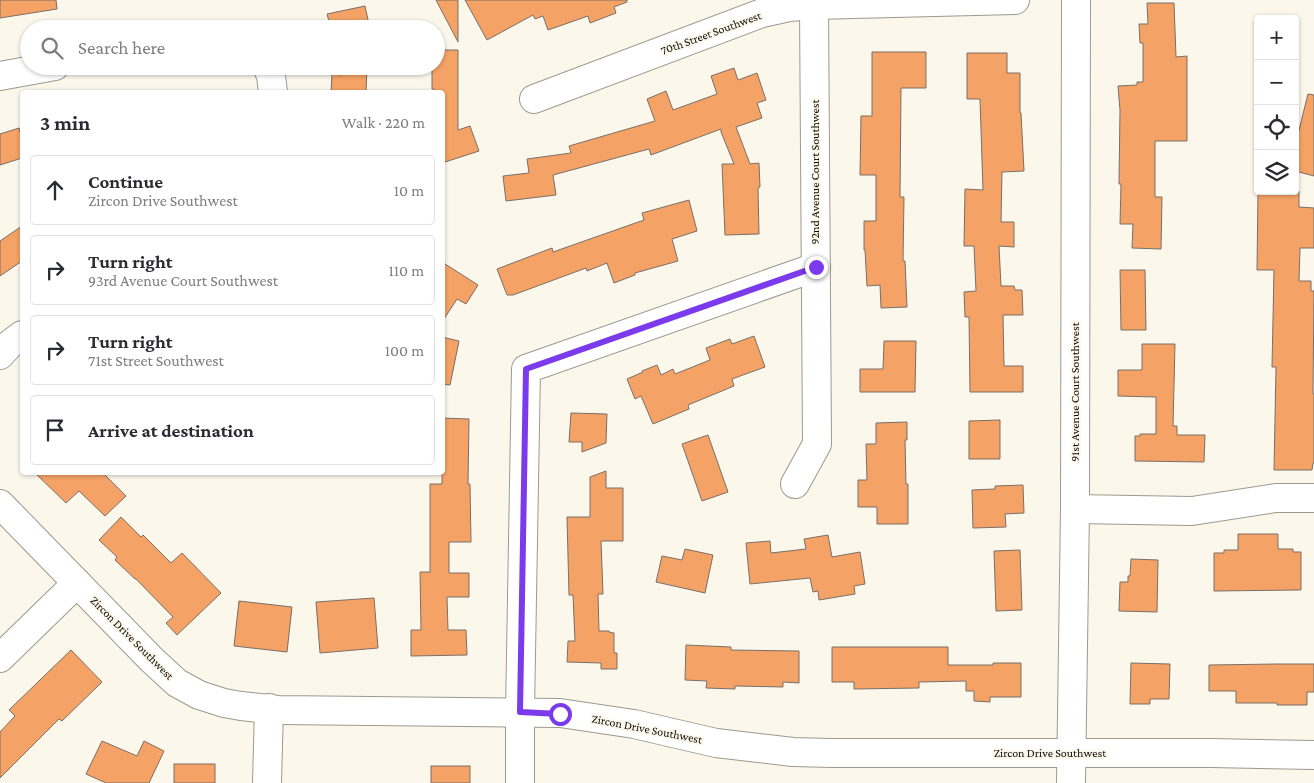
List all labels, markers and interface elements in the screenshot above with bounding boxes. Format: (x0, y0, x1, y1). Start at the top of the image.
street label: 70th Street Southwest (659, 8, 764, 58)
map controls (1254, 15, 1299, 195)
button: + (1254, 15, 1299, 60)
search box (20, 20, 445, 75)
icon: search (38, 34, 66, 62)
text: Search here (78, 37, 165, 58)
button: − (1254, 60, 1299, 105)
street label: 92nd Avenue Court Southwest (808, 98, 822, 245)
button: locate (1254, 105, 1299, 150)
text: 3 min (40, 111, 90, 135)
text: Walk · 220 m (342, 114, 425, 131)
button: layers (1254, 150, 1299, 195)
text: Continue (88, 171, 163, 192)
icon: ahead (41, 176, 69, 204)
text: 10 m (394, 182, 424, 199)
text: Zircon Drive Southwest (88, 192, 238, 209)
text: Turn right (88, 251, 173, 272)
icon: right (41, 256, 69, 284)
route end (805, 256, 828, 279)
text: 110 m (388, 262, 424, 279)
text: 93rd Avenue Court Southwest (88, 272, 278, 289)
street label: 91st Avenue Court Southwest (1068, 321, 1082, 462)
text: Turn right (88, 331, 173, 352)
icon: right (41, 336, 69, 364)
text: 100 m (385, 342, 424, 359)
text: 71st Street Southwest (88, 352, 224, 369)
icon: arrive (41, 416, 69, 444)
text: Arrive at destination (88, 420, 254, 441)
street label: Zircon Drive Southwest (87, 593, 177, 683)
route start (549, 703, 572, 726)
street label: Zircon Drive Southwest (591, 711, 704, 747)
street label: Zircon Drive Southwest (994, 746, 1107, 760)

